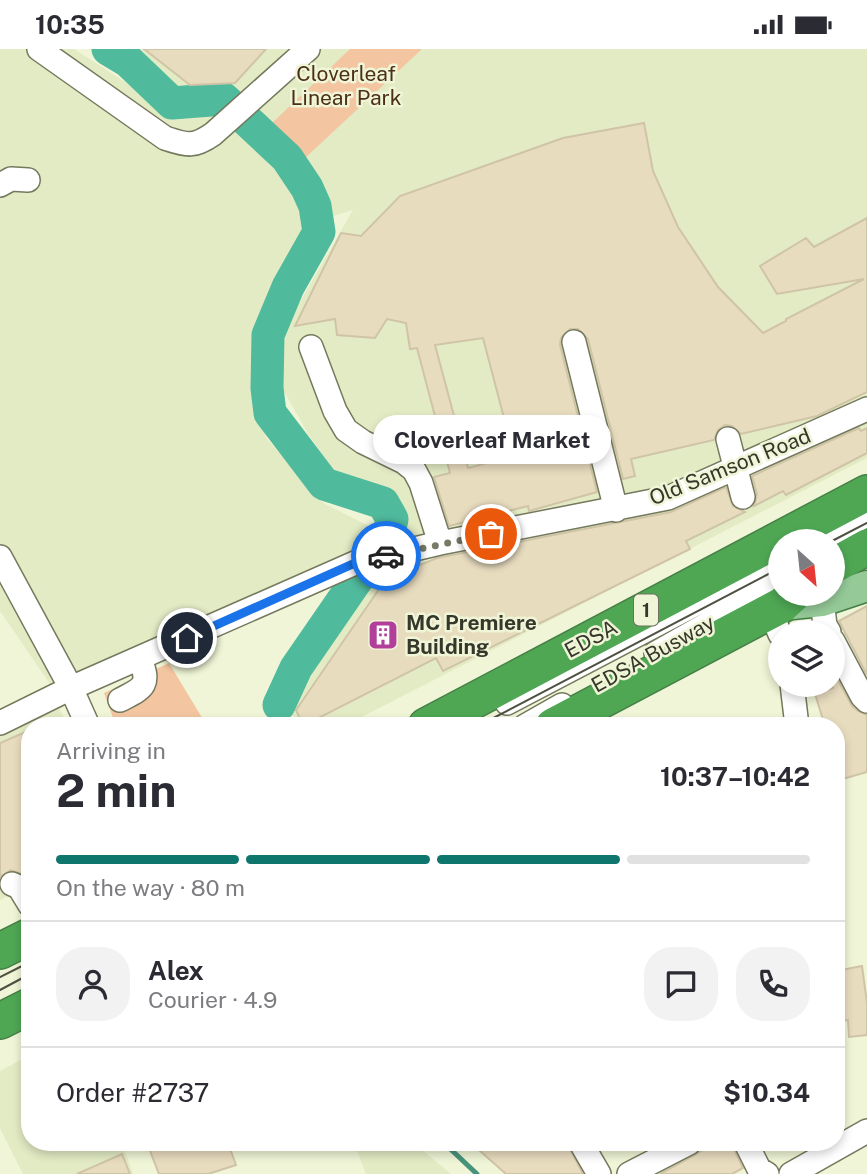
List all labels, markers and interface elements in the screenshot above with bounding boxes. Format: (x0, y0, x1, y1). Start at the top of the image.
text: 10:35 (35, 9, 105, 40)
park label: Cloverleaf Linear Park (290, 61, 402, 110)
callout: Cloverleaf Market (372, 415, 610, 464)
street label: Old Samson Road (645, 423, 814, 510)
text: Cloverleaf Market (394, 426, 590, 453)
pin (461, 504, 521, 564)
icon: bag (472, 515, 510, 553)
courier (351, 521, 421, 591)
north arrow (768, 529, 845, 605)
map controls (768, 529, 845, 697)
icon: car (367, 537, 405, 575)
road number: 1 (634, 595, 658, 625)
pin (157, 608, 217, 668)
street label: EDSA Busway (587, 609, 719, 698)
place label: MC Premiere Building (406, 610, 537, 659)
street label: EDSA (560, 614, 622, 663)
building icon: MC Premiere Building (366, 618, 400, 652)
icon: home (168, 619, 206, 657)
button: layers (768, 620, 845, 697)
text: Arriving in (56, 737, 166, 764)
text: 10:37–10:42 (660, 761, 810, 792)
text: 2 min (56, 763, 176, 817)
text: On the way · 80 m (56, 874, 245, 901)
button: person (56, 947, 130, 1021)
button: chat (644, 947, 718, 1021)
button: phone (736, 947, 810, 1021)
text: Alex (148, 955, 204, 986)
text: Courier · 4.9 (148, 986, 277, 1013)
text: Order #2737 (56, 1077, 209, 1108)
text: $10.34 (723, 1077, 810, 1108)

